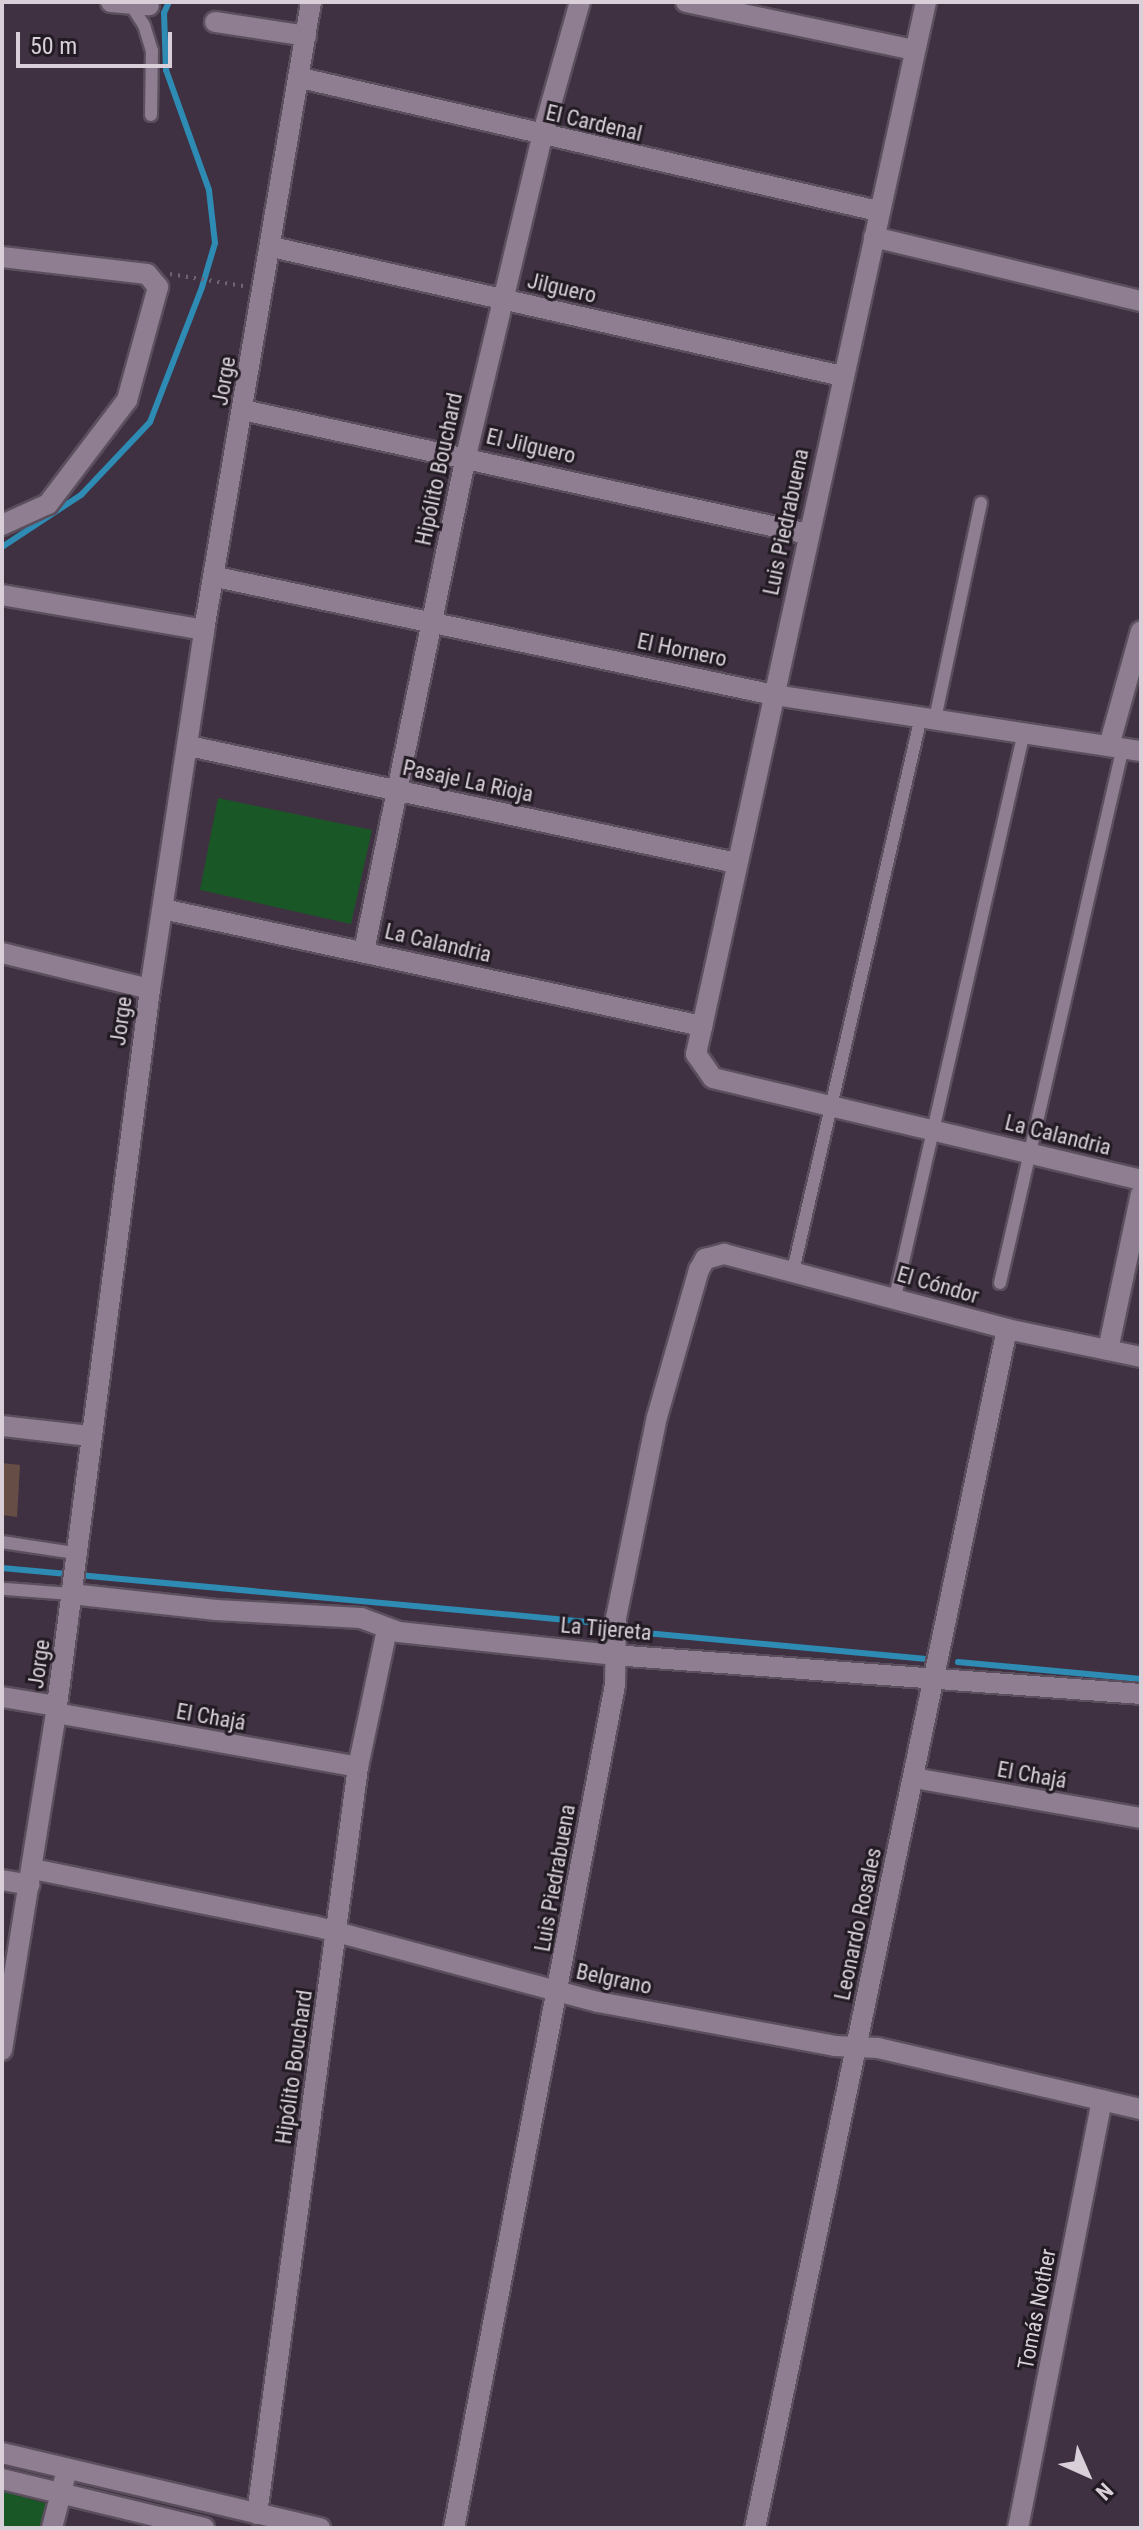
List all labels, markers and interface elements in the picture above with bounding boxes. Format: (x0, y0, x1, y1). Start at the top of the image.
scale bar (20, 16, 176, 66)
text: 50 m (30, 32, 77, 60)
street label: El Cardenal (543, 99, 645, 147)
street label: Jilguero (525, 267, 599, 309)
street label: Jorge (207, 354, 241, 408)
street label: Hipólito Bouchard (410, 390, 468, 548)
street label: El Jilguero (484, 423, 578, 469)
street label: Luis Piedrabuena (758, 446, 814, 598)
street label: El Hornero (635, 628, 729, 672)
street label: Pasaje La Rioja (400, 754, 536, 808)
street label: La Calandria (382, 918, 494, 968)
street label: Jorge (104, 995, 138, 1047)
street label: La Calandria (1002, 1109, 1114, 1161)
street label: El Cóndor (894, 1261, 982, 1309)
street label: La Tijereta (559, 1612, 653, 1646)
street label: Jorge (22, 1638, 56, 1690)
street label: El Chajá (174, 1698, 248, 1736)
street label: El Chajá (995, 1756, 1069, 1794)
street label: Luis Piedrabuena (529, 1802, 581, 1954)
street label: Leonardo Rosales (829, 1845, 887, 2003)
street label: Belgrano (574, 1958, 654, 2000)
street label: Hipólito Bouchard (270, 1988, 318, 2146)
street label: Tomás Nother (1012, 2246, 1062, 2372)
north arrow (1047, 2434, 1127, 2514)
text: N (1091, 2478, 1118, 2505)

